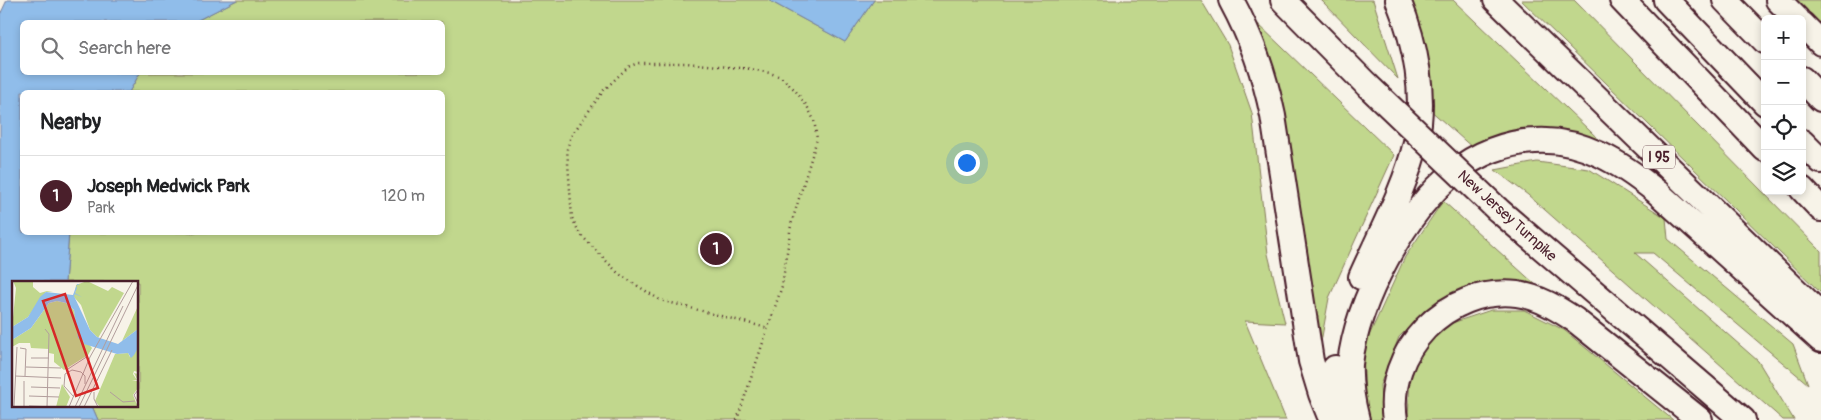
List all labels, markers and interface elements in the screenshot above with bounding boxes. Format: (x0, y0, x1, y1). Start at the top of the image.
map controls (1761, 15, 1806, 195)
button: + (1761, 15, 1806, 60)
search box (20, 20, 445, 75)
icon: search (38, 34, 66, 62)
text: Search here (78, 36, 171, 60)
button: − (1761, 60, 1806, 105)
button: locate (1761, 105, 1806, 150)
text: Nearby (40, 109, 101, 136)
road number: I 95 (1643, 146, 1675, 168)
your location (954, 150, 980, 176)
button: layers (1761, 150, 1806, 195)
street label: New Jersey Turnpike (1453, 166, 1561, 266)
text: Joseph Medwick Park (87, 174, 250, 198)
text: 1 (53, 186, 59, 206)
text: 120 m (381, 186, 425, 206)
text: Park (87, 198, 115, 218)
pin: 1 (700, 230, 732, 268)
inset map (12, 281, 139, 408)

